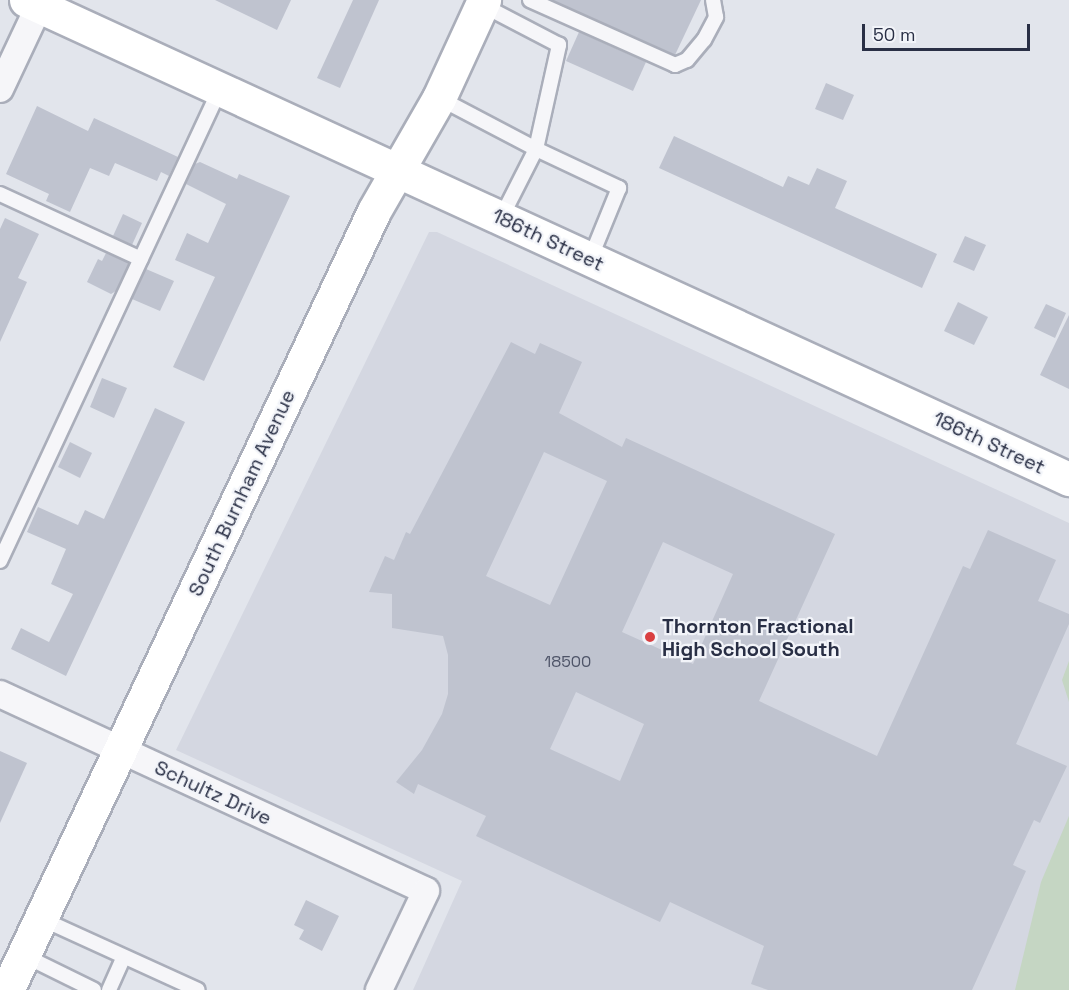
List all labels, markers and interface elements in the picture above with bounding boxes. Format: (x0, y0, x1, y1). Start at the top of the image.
scale bar (865, 12, 1033, 50)
text: 50 m (873, 23, 915, 46)
street label: 186th Street (488, 204, 608, 276)
street label: South Burnham Avenue (183, 386, 301, 600)
street label: 186th Street (929, 407, 1049, 479)
place label: Thornton Fractional High School South (662, 614, 854, 661)
marker: Thornton Fractional High School South (643, 630, 657, 644)
house number: 18500 (545, 652, 591, 672)
street label: Schultz Drive (151, 755, 275, 831)

